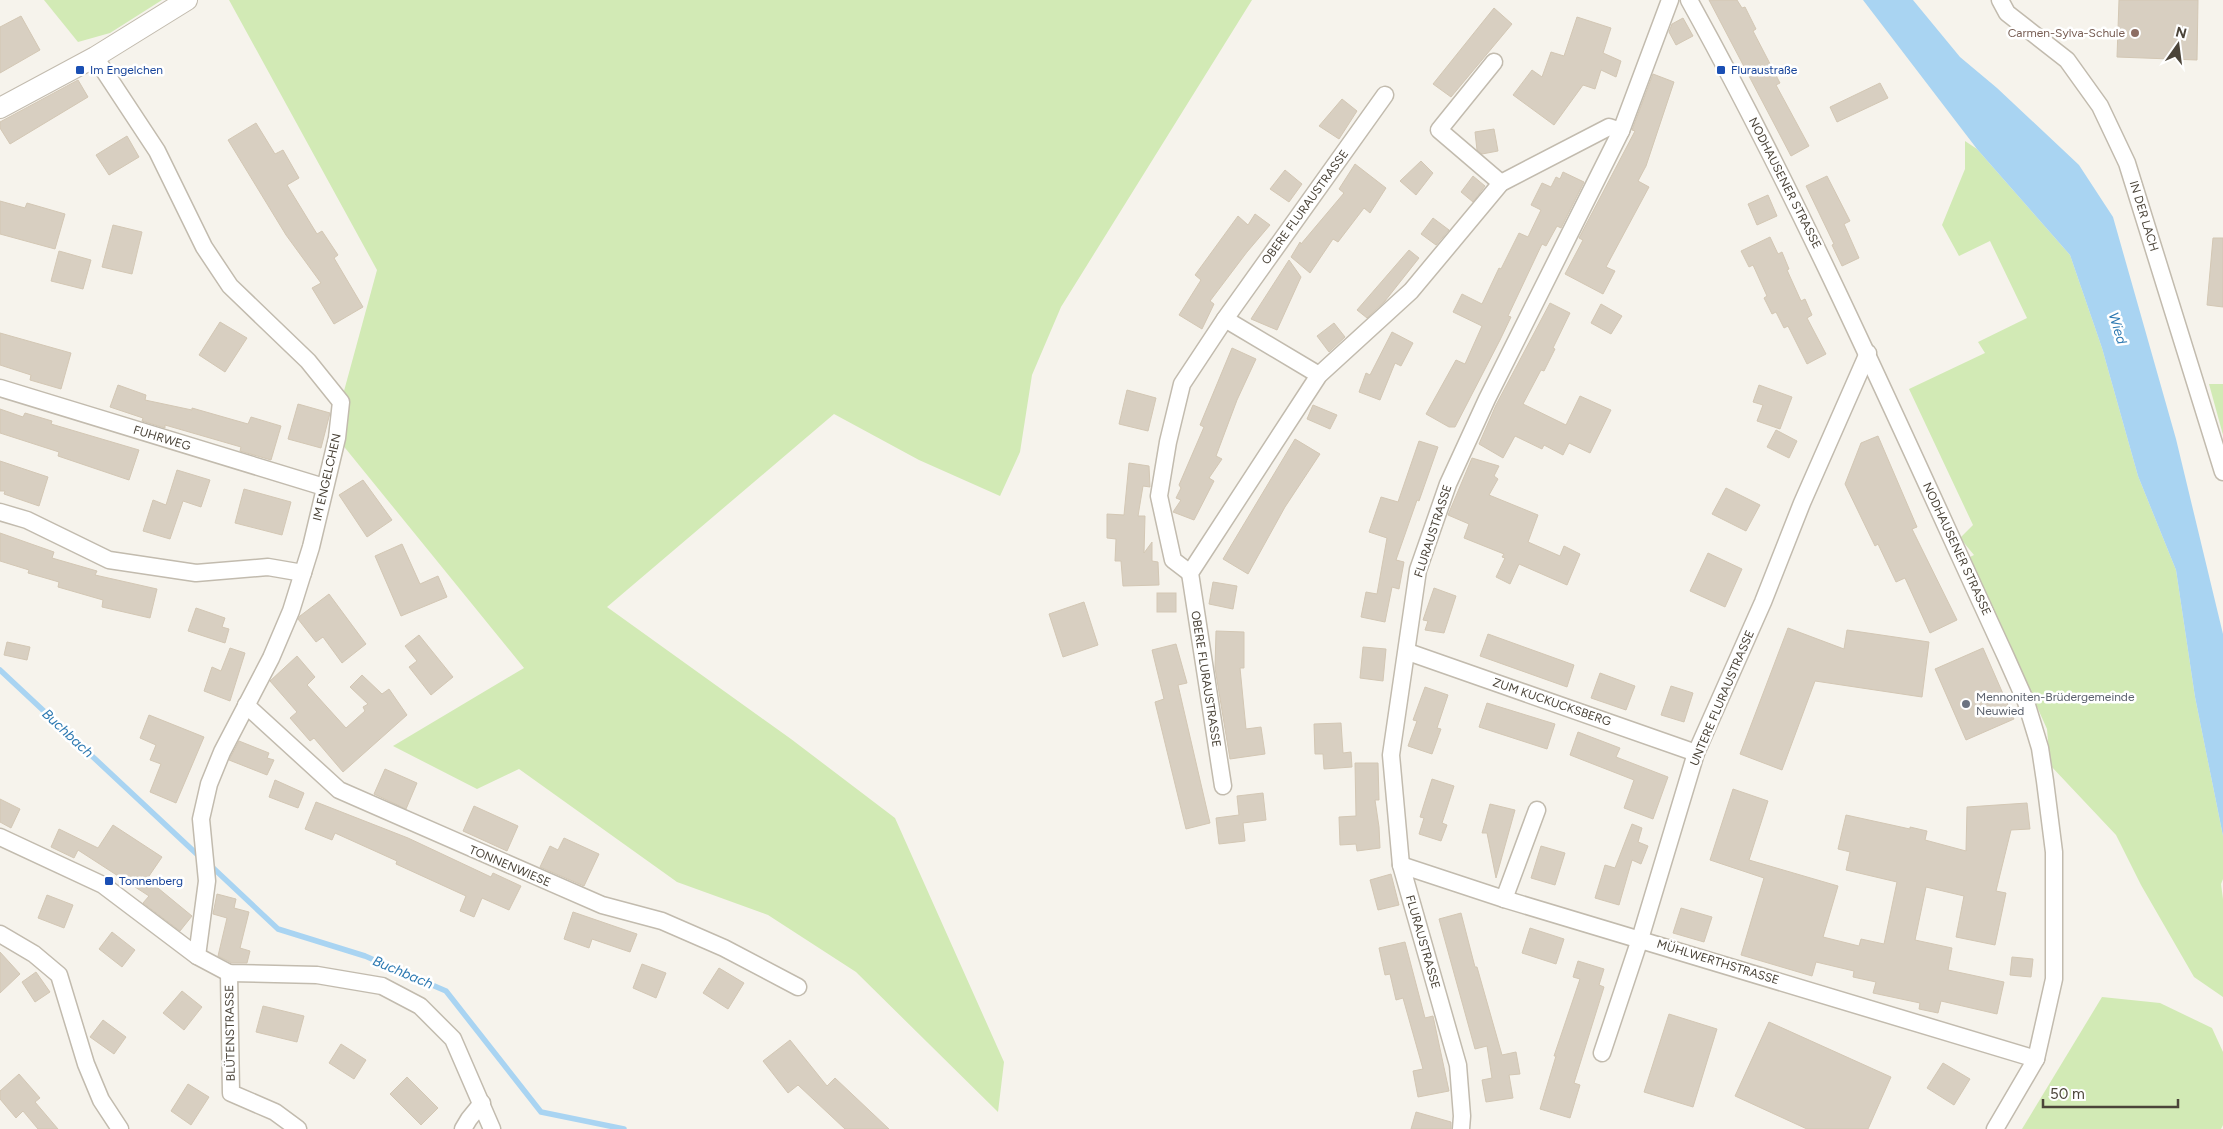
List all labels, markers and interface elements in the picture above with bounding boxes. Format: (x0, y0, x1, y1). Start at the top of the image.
north arrow (2153, 20, 2203, 70)
text: N (2174, 23, 2188, 42)
place label: Carmen-Sylva-Schule (2008, 26, 2125, 40)
marker: Carmen-Sylva-Schule (2129, 27, 2141, 39)
place label: Im Engelchen (90, 63, 163, 77)
place label: Fluraustraße (1731, 63, 1798, 77)
marker: Im Engelchen (74, 64, 86, 76)
marker: Fluraustraße (1715, 64, 1727, 76)
street label: NODHAUSENER STRASSE (1746, 115, 1824, 251)
street label: OBERE FLURAUSTRASSE (1259, 147, 1351, 267)
street label: IN DER LACH (2127, 179, 2161, 253)
water label: Wied (2105, 310, 2131, 347)
street label: FUHRWEG (132, 423, 192, 453)
street label: IM ENGELCHEN (310, 432, 344, 522)
street label: NODHAUSENER STRASSE (1920, 480, 1994, 618)
street label: FLURAUSTRASSE (1411, 483, 1455, 579)
street label: OBERE FLURAUSTRASSE (1188, 610, 1224, 748)
street label: UNTERE FLURAUSTRASSE (1687, 628, 1757, 768)
street label: ZUM KUCKUCKSBERG (1491, 675, 1613, 729)
place label: Mennoniten-Brüdergemeinde Neuwied (1976, 690, 2135, 718)
marker: Mennoniten-Brüdergemeinde Neuwied (1960, 698, 1972, 710)
water label: Buchbach (39, 705, 97, 761)
street label: TONNENWIESE (467, 843, 553, 889)
place label: Tonnenberg (119, 874, 183, 888)
marker: Tonnenberg (103, 875, 115, 887)
street label: FLURAUSTRASSE (1403, 894, 1443, 990)
street label: MÜHLWERTHSTRASSE (1655, 937, 1781, 987)
water label: Buchbach (370, 952, 436, 993)
street label: BLÜTENSTRASSE (222, 985, 238, 1081)
scale bar (2043, 1076, 2178, 1108)
text: 50 m (2050, 1085, 2085, 1103)

